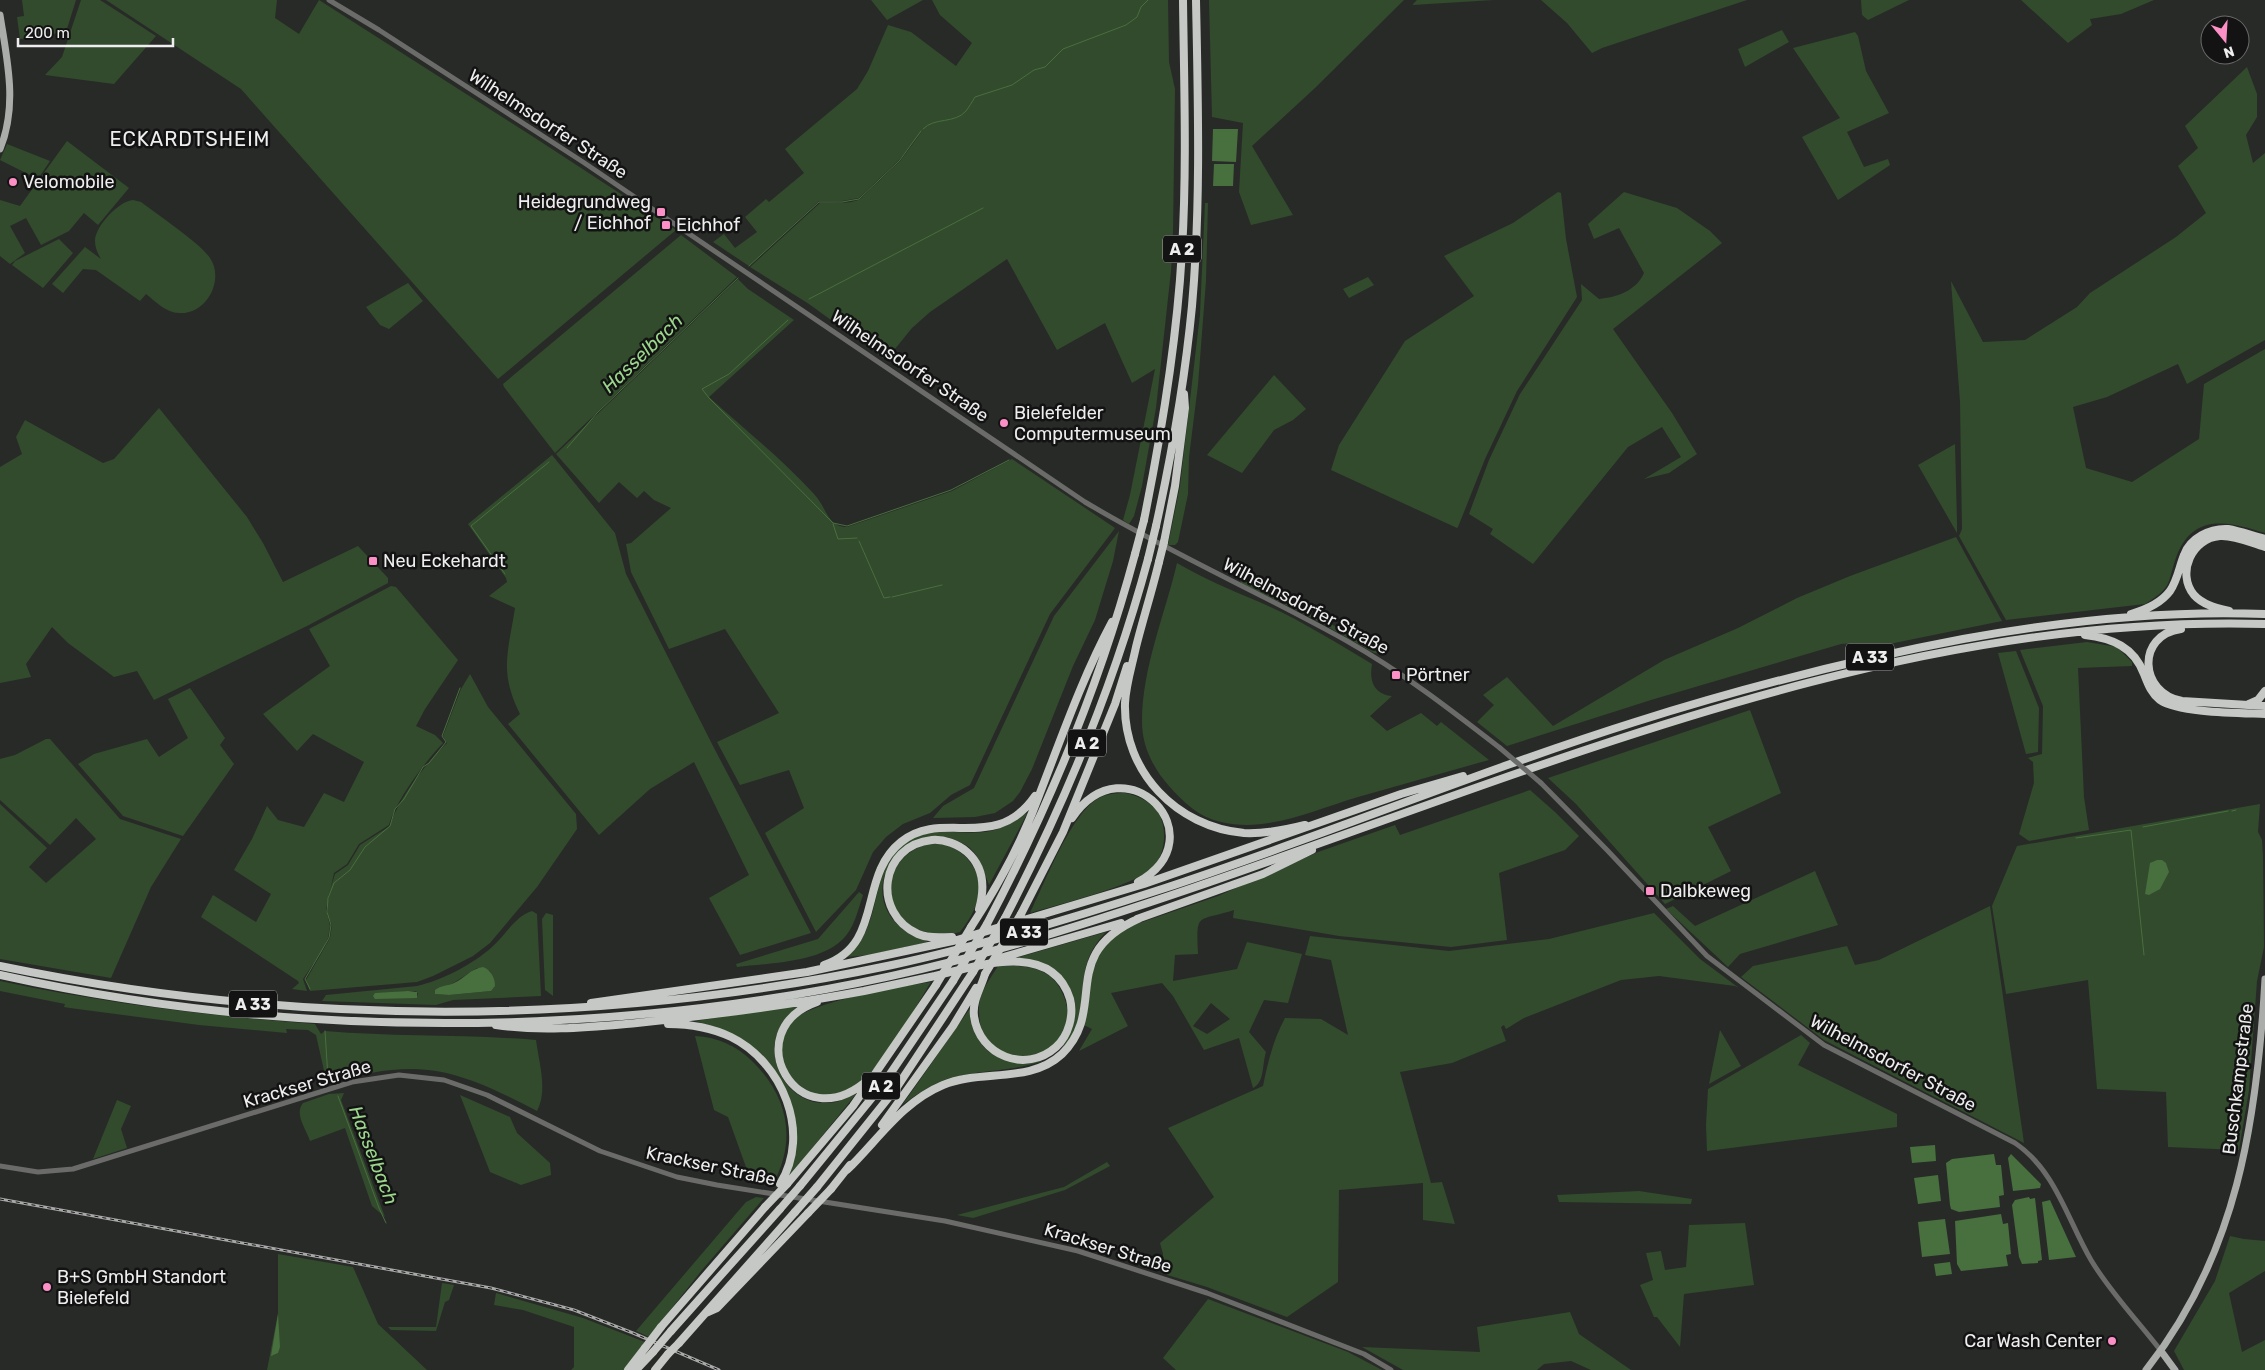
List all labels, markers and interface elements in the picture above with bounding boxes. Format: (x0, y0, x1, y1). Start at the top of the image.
scale bar (18, 15, 172, 47)
north arrow (2200, 15, 2250, 65)
text: 200 m (25, 24, 70, 42)
text: N (2221, 42, 2236, 62)
street label: Wilhelmsdorfer Straße (464, 64, 632, 184)
district label: ECKARDTSHEIM (110, 127, 271, 151)
place label: Velomobile (23, 171, 115, 193)
marker: Velomobile (7, 176, 19, 188)
place label: Heidegrundweg / Eichhof (518, 191, 651, 234)
marker: Heidegrundweg / Eichhof (655, 206, 667, 218)
place label: Eichhof (676, 214, 740, 236)
marker: Eichhof (660, 219, 672, 231)
road number: A 2 (1163, 235, 1201, 262)
street label: Wilhelmsdorfer Straße (827, 305, 993, 427)
water label: Hasselbach (597, 309, 688, 398)
place label: Bielefelder Computermuseum (1014, 402, 1171, 445)
marker: Bielefelder Computermuseum (998, 417, 1010, 429)
place label: Neu Eckehardt (383, 550, 506, 572)
street label: Wilhelmsdorfer Straße (1219, 553, 1393, 659)
marker: Neu Eckehardt (367, 555, 379, 567)
road number: A 33 (1846, 644, 1894, 670)
place label: Pörtner (1406, 664, 1470, 686)
marker: Pörtner (1390, 669, 1402, 681)
road number: A 2 (1068, 730, 1106, 756)
place label: Dalbkeweg (1660, 880, 1751, 902)
marker: Dalbkeweg (1644, 885, 1656, 897)
road number: A 33 (1000, 919, 1048, 946)
road number: A 33 (229, 991, 277, 1018)
street label: Buschkampstraße (2218, 1002, 2258, 1156)
street label: Wilhelmsdorfer Straße (1806, 1010, 1980, 1116)
street label: Krackser Straße (240, 1055, 374, 1113)
road number: A 2 (862, 1072, 900, 1100)
water label: Hasselbach (344, 1103, 403, 1208)
street label: Krackser Straße (644, 1142, 778, 1190)
street label: Krackser Straße (1042, 1218, 1174, 1278)
place label: B+S GmbH Standort Bielefeld (57, 1266, 226, 1309)
marker: B+S GmbH Standort Bielefeld (41, 1281, 53, 1293)
place label: Car Wash Center (1964, 1330, 2102, 1352)
marker: Car Wash Center (2106, 1335, 2118, 1347)

